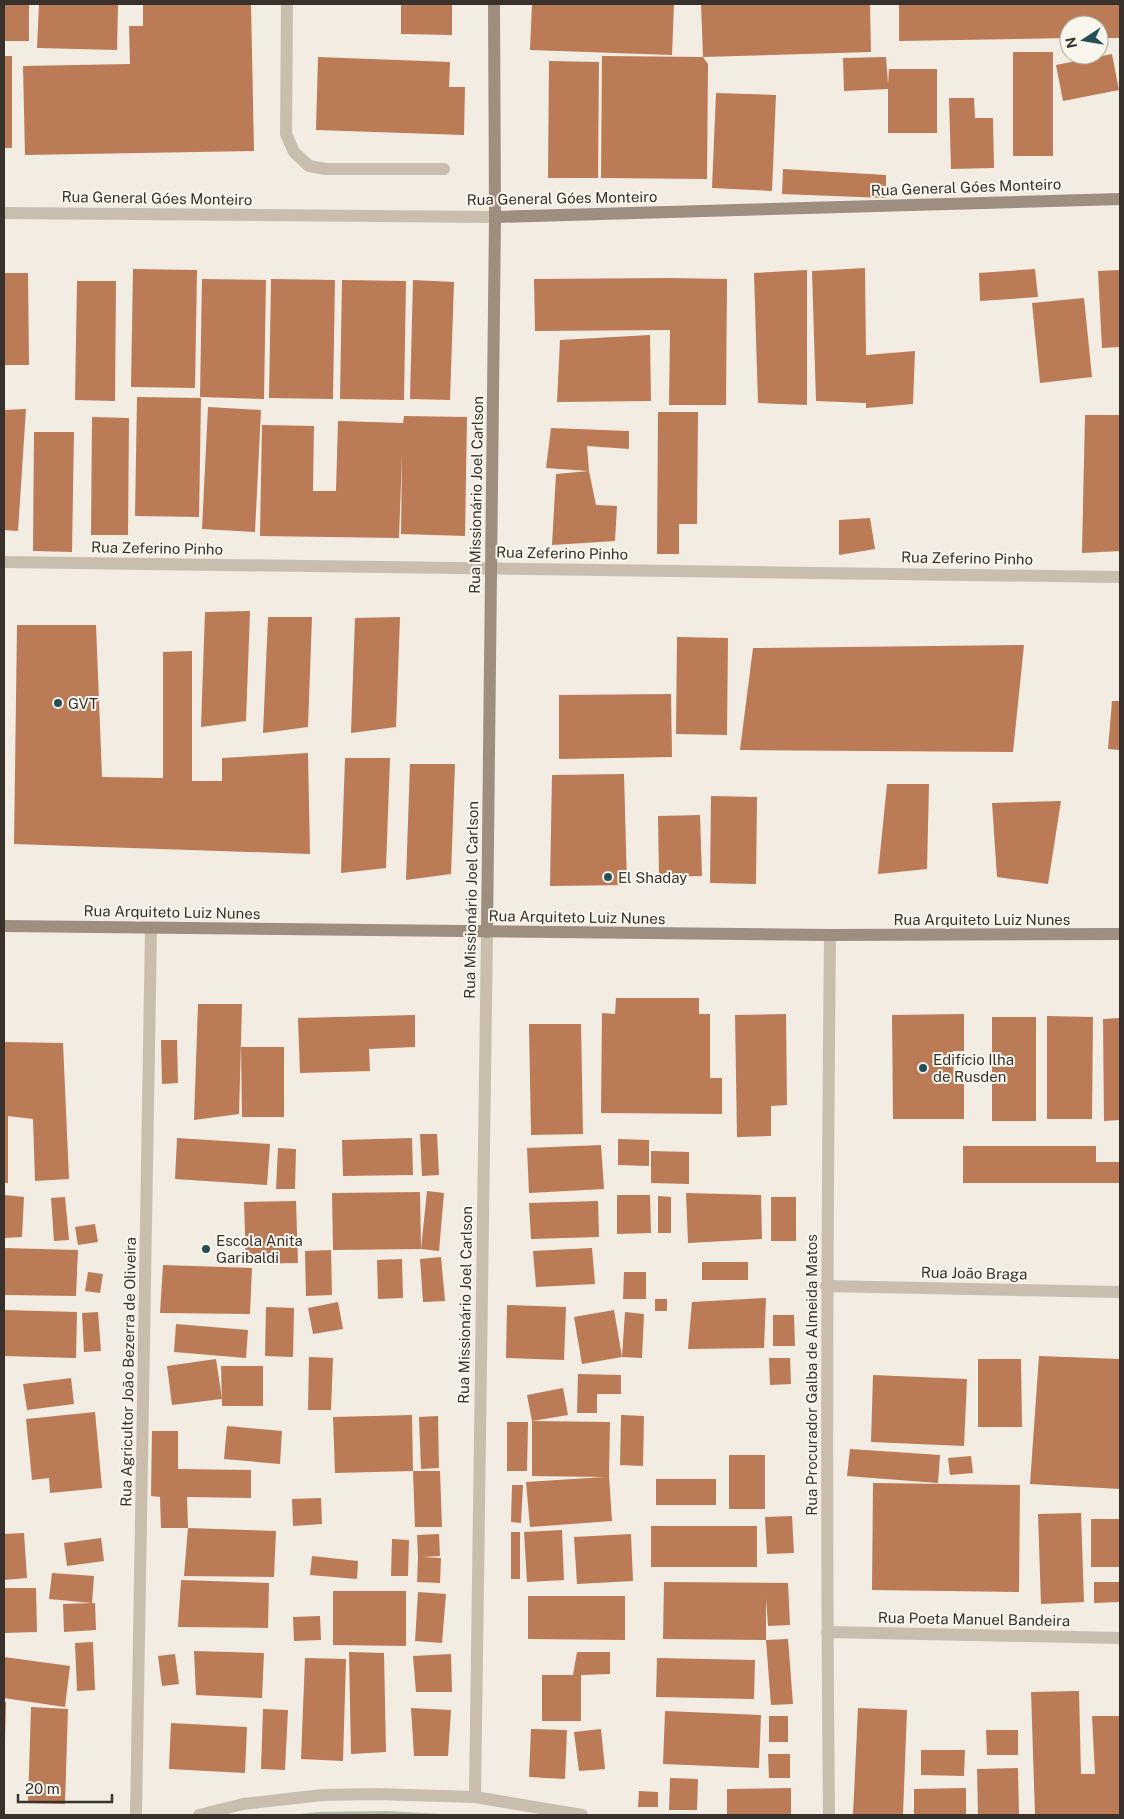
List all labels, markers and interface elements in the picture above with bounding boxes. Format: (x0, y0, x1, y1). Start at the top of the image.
north arrow (1059, 15, 1109, 65)
text: N (1062, 36, 1080, 50)
street label: Rua General Góes Monteiro (870, 175, 1062, 199)
street label: Rua General Góes Monteiro (62, 188, 252, 208)
street label: Rua General Góes Monteiro (467, 188, 657, 208)
street label: Rua Missionário Joel Carlson (466, 396, 486, 594)
street label: Rua Zeferino Pinho (91, 538, 223, 558)
street label: Rua Zeferino Pinho (496, 543, 628, 563)
street label: Rua Zeferino Pinho (901, 548, 1033, 568)
place label: GVT (68, 695, 98, 712)
marker: GVT (52, 697, 64, 709)
street label: Rua Missionário Joel Carlson (461, 801, 481, 999)
place label: El Shaday (618, 869, 687, 886)
marker: El Shaday (602, 871, 614, 883)
street label: Rua Arquiteto Luiz Nunes (83, 902, 261, 922)
street label: Rua Arquiteto Luiz Nunes (488, 907, 666, 927)
street label: Rua Arquiteto Luiz Nunes (894, 911, 1070, 928)
place label: Edifício Ilha de Rusden (933, 1051, 1014, 1085)
marker: Edifício Ilha de Rusden (917, 1062, 929, 1074)
street label: Rua Missionário Joel Carlson (455, 1206, 475, 1404)
place label: Escola Anita Garibaldi (216, 1232, 303, 1266)
street label: Rua Procurador Galba de Almeida Matos (803, 1234, 820, 1516)
street label: Rua Agricultor João Bezerra de Oliveira (117, 1237, 139, 1507)
marker: Escola Anita Garibaldi (200, 1243, 212, 1255)
street label: Rua João Braga (921, 1264, 1027, 1282)
street label: Rua Poeta Manuel Bandeira (878, 1609, 1070, 1629)
scale bar (18, 1772, 111, 1804)
text: 20 m (25, 1780, 60, 1797)

